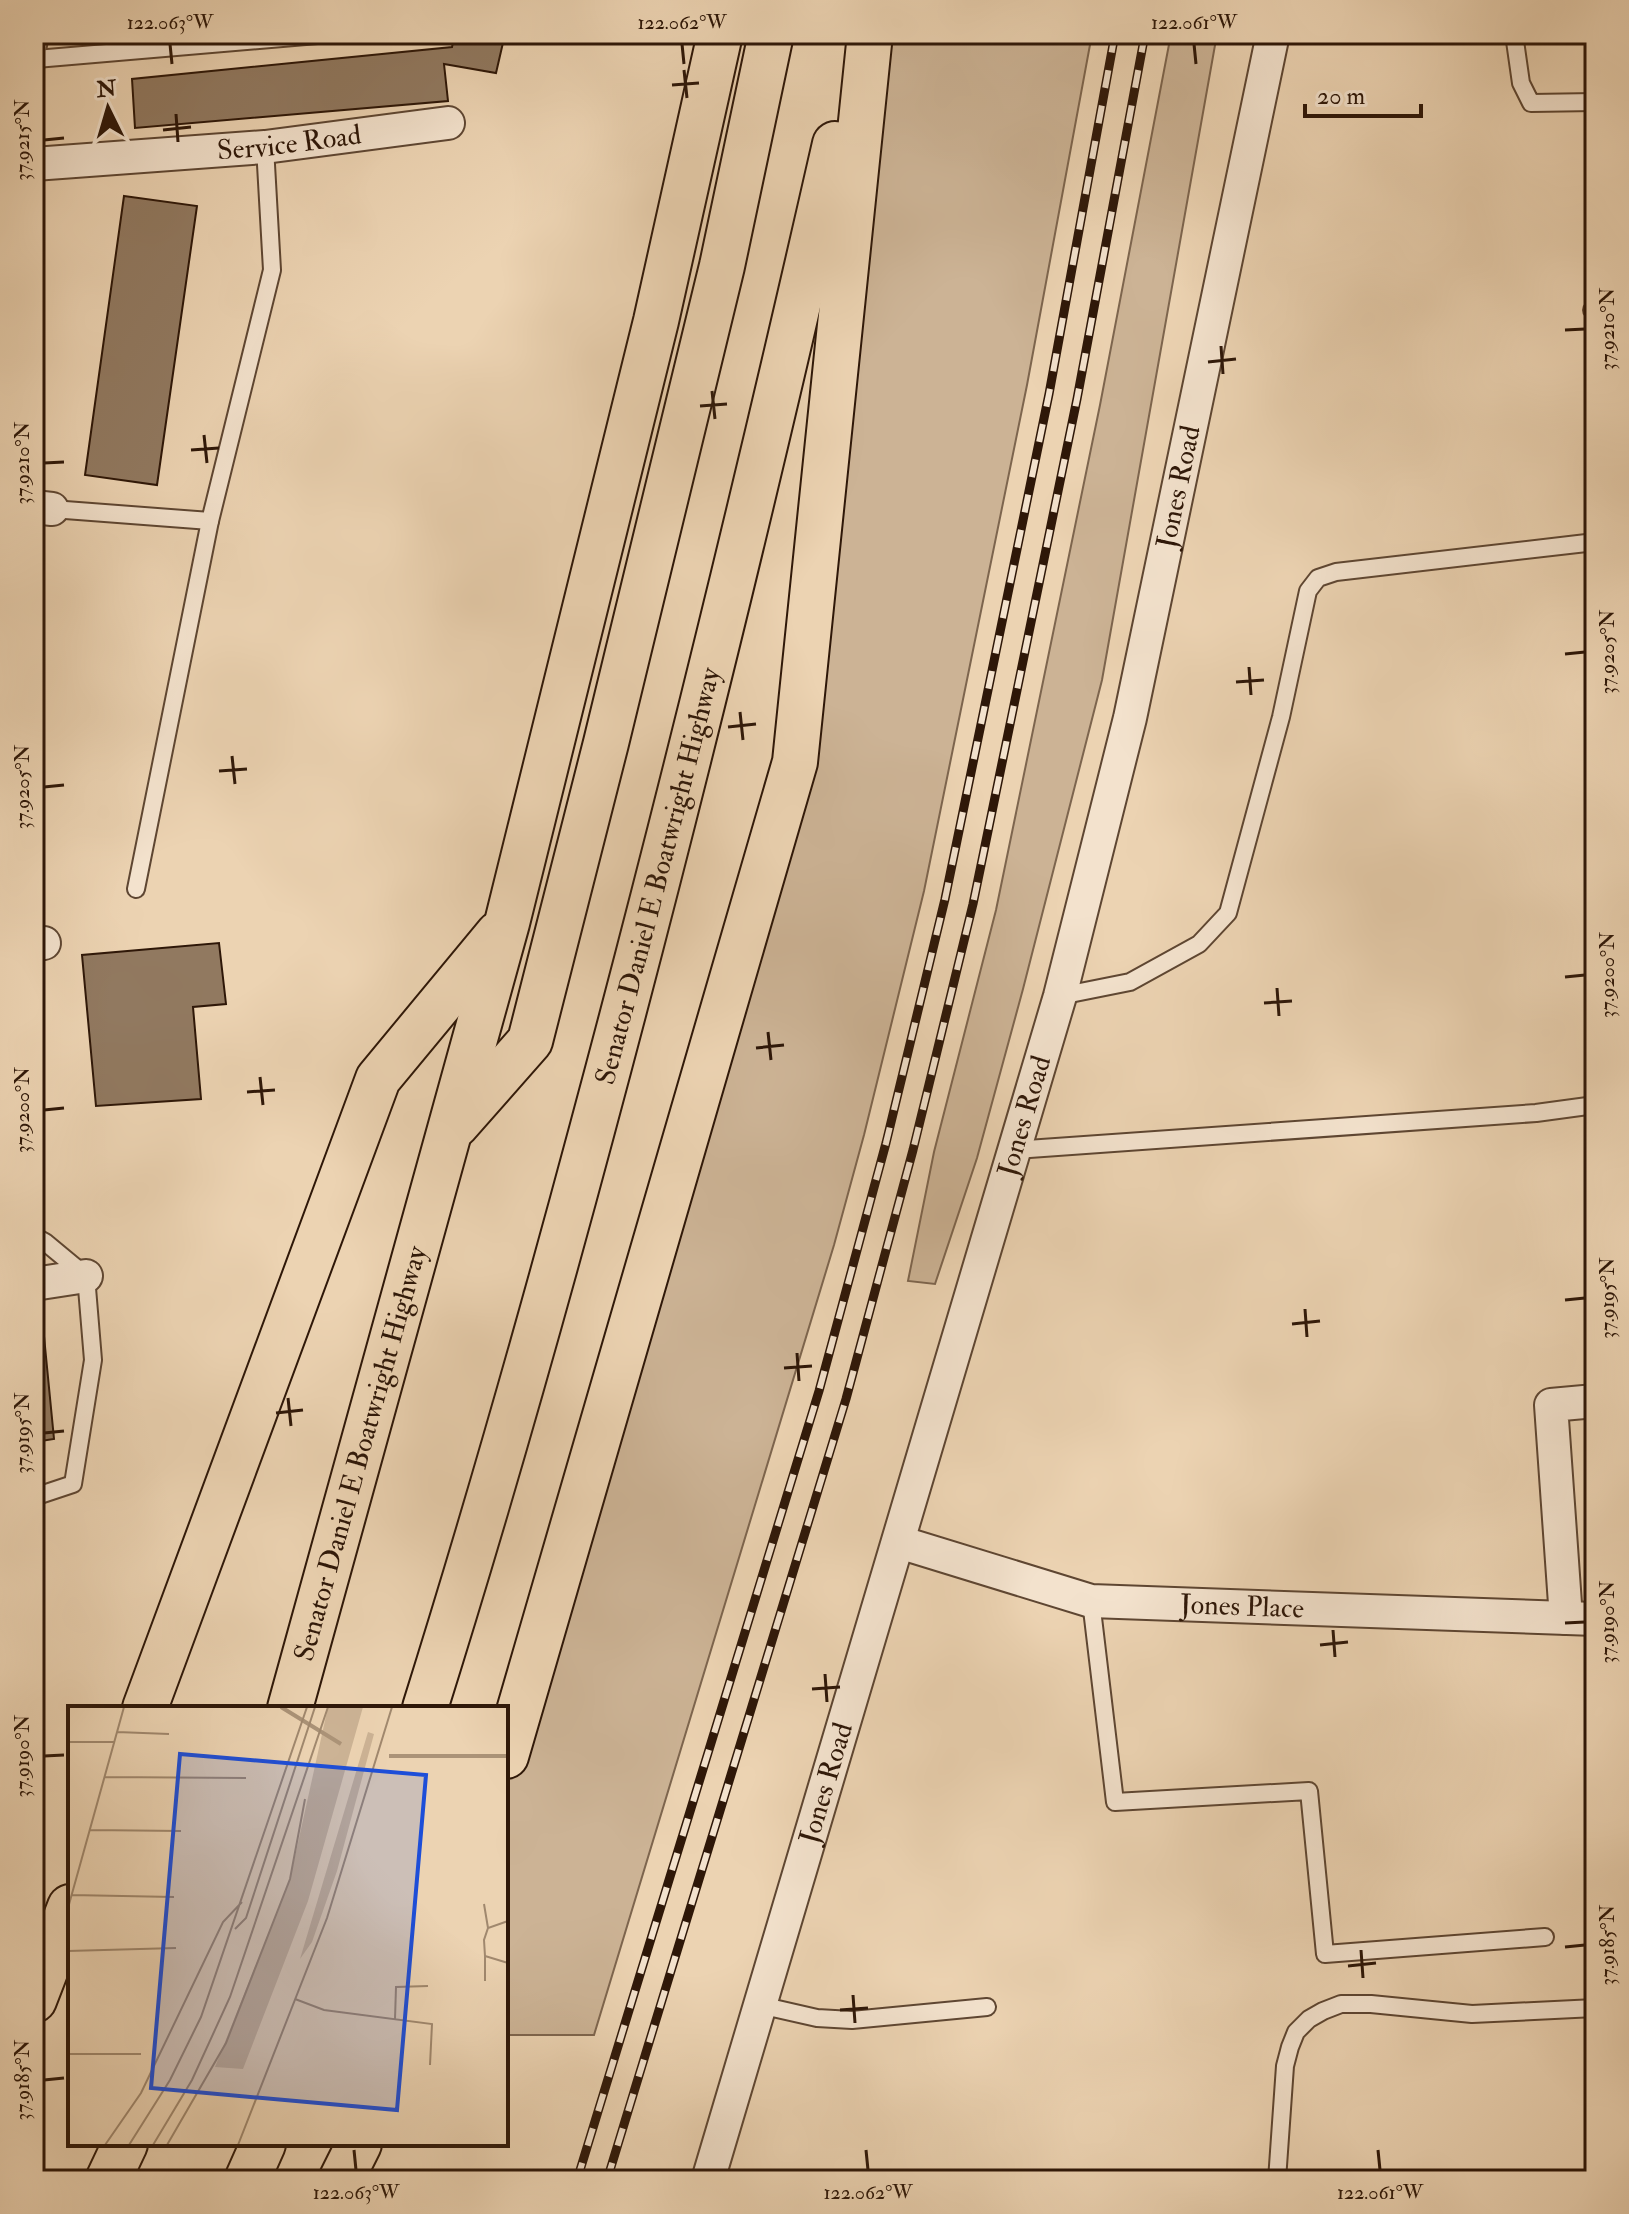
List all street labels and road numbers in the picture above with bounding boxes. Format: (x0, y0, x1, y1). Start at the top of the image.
street label: Service Road (216, 117, 363, 168)
street label: Jones Road (1148, 422, 1208, 552)
street label: Senator Daniel E Boatwright Highway (587, 663, 728, 1088)
street label: Jones Road (990, 1051, 1059, 1182)
street label: Senator Daniel E Boatwright Highway (286, 1241, 435, 1665)
street label: Jones Place (1178, 1587, 1305, 1626)
street label: Jones Road (791, 1718, 861, 1849)

